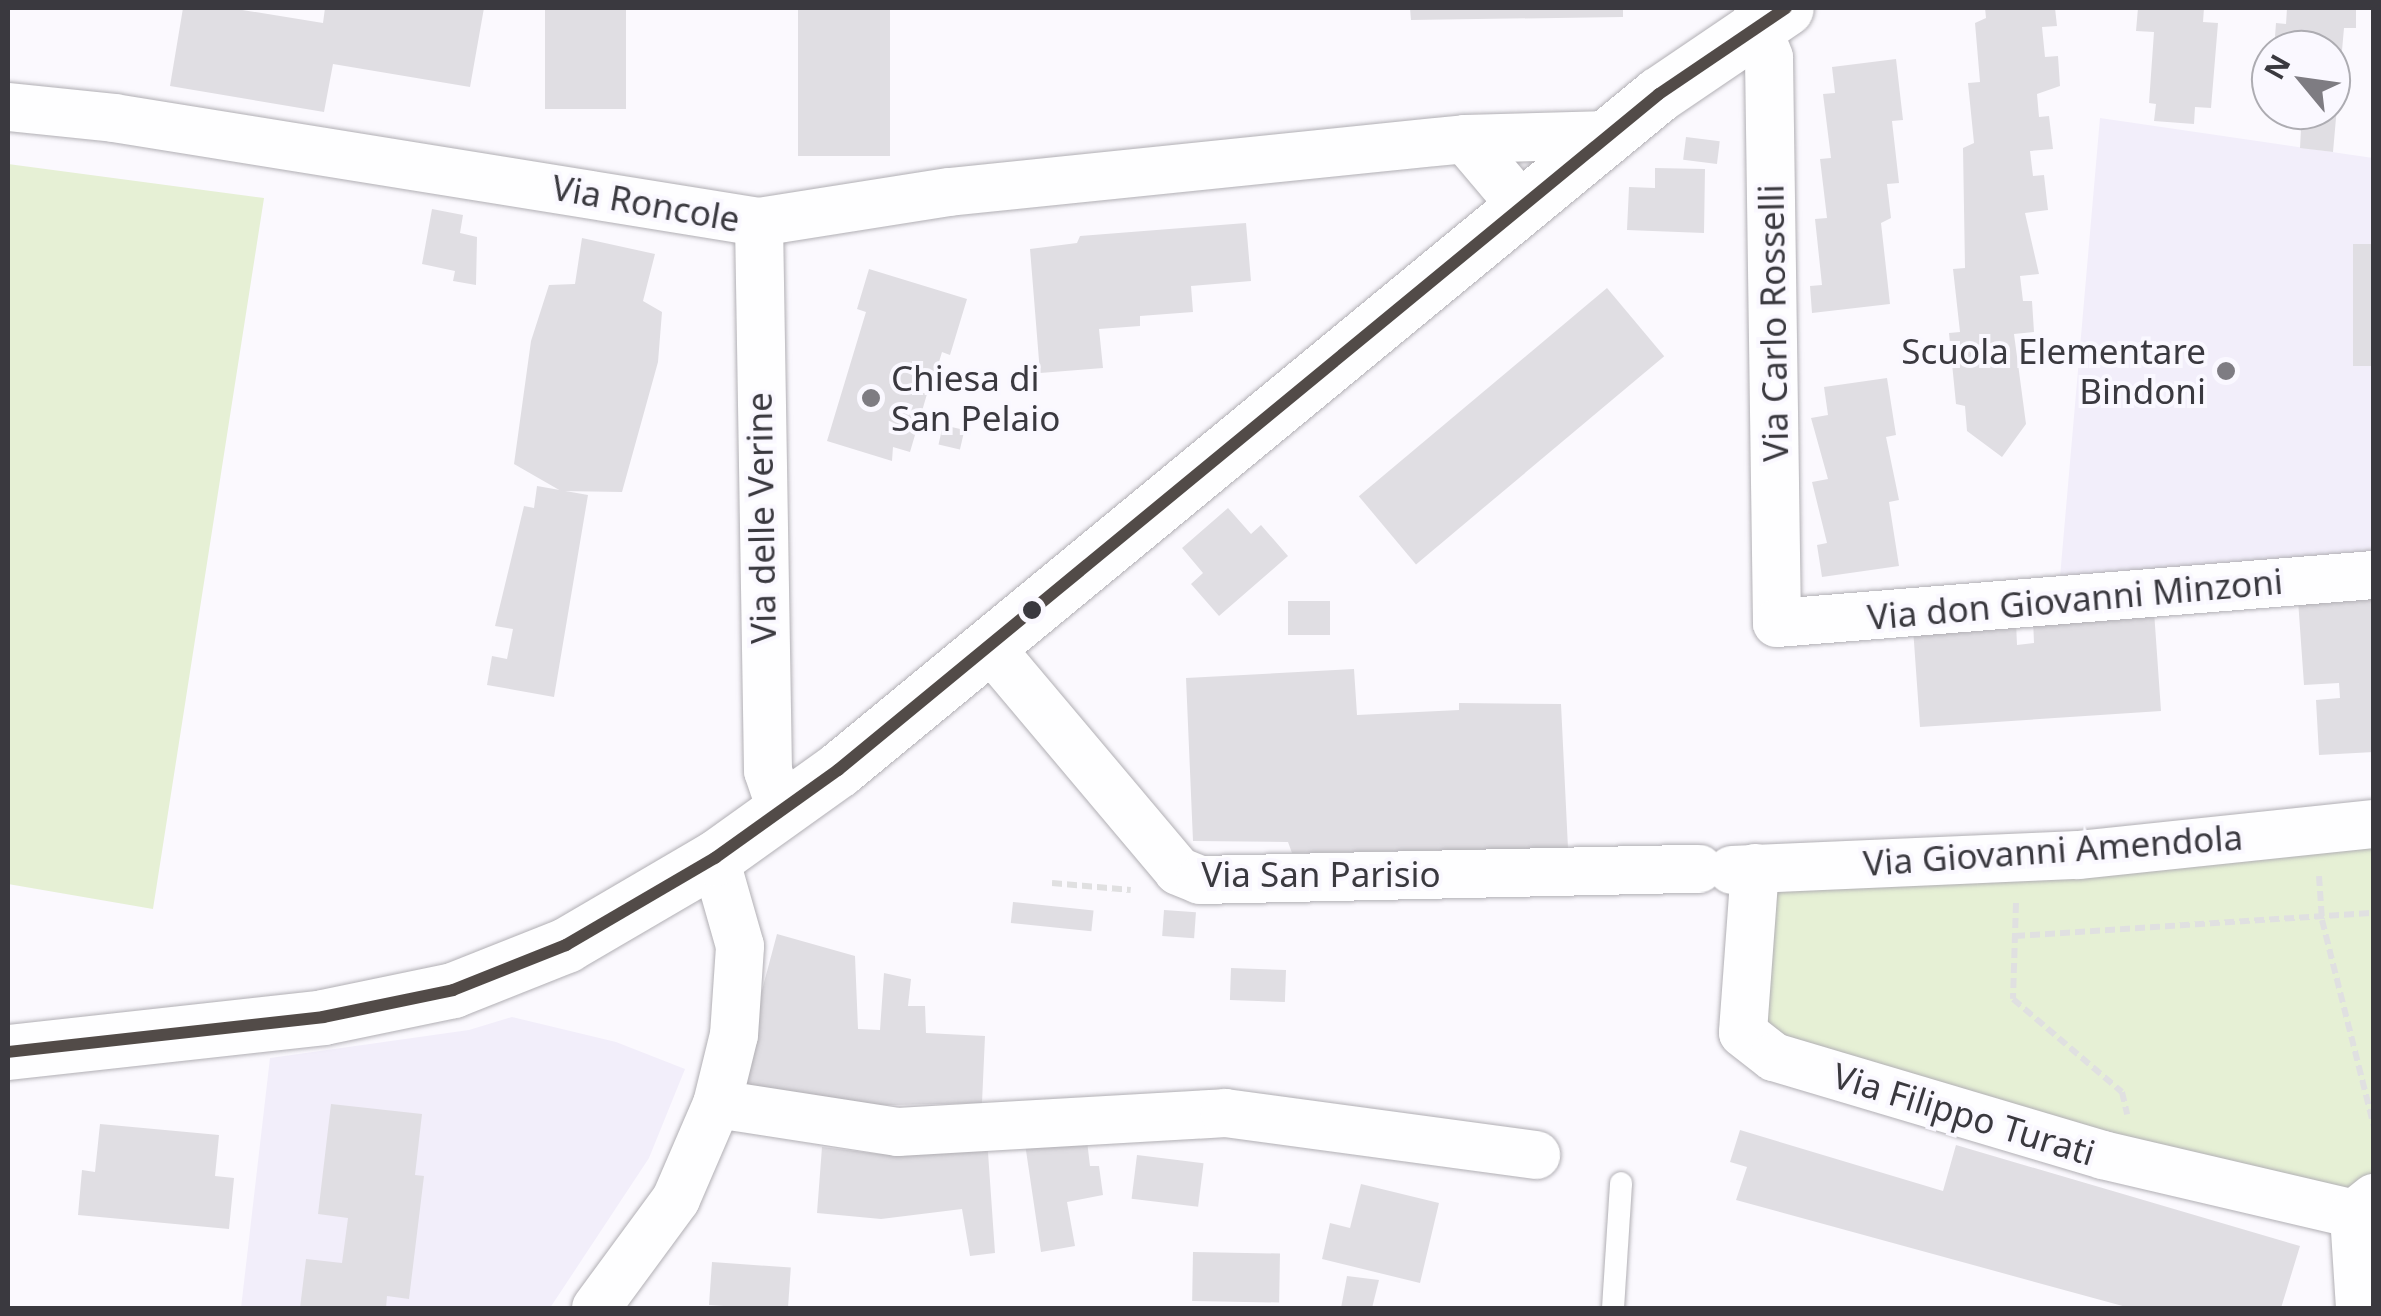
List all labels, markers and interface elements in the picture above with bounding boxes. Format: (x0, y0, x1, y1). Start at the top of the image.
north arrow (2251, 30, 2351, 130)
text: N (2254, 47, 2299, 86)
street label: Via Roncole (549, 166, 743, 240)
street label: Via Carlo Rosselli (1750, 184, 1796, 462)
place label: Scuola Elementare Bindoni (1901, 330, 2206, 412)
place label: Chiesa di San Pelaio (891, 357, 1060, 439)
marker: Scuola Elementare Bindoni (2215, 360, 2237, 382)
marker: Chiesa di San Pelaio (860, 387, 882, 409)
street label: Via delle Verine (738, 392, 784, 644)
street label: Via don Giovanni Minzoni (1866, 560, 2284, 638)
unlabelled marker (1022, 600, 1042, 620)
street label: Via Giovanni Amendola (1862, 816, 2244, 884)
street label: Via San Parisio (1201, 853, 1441, 895)
street label: Via Filippo Turati (1828, 1054, 2100, 1174)

